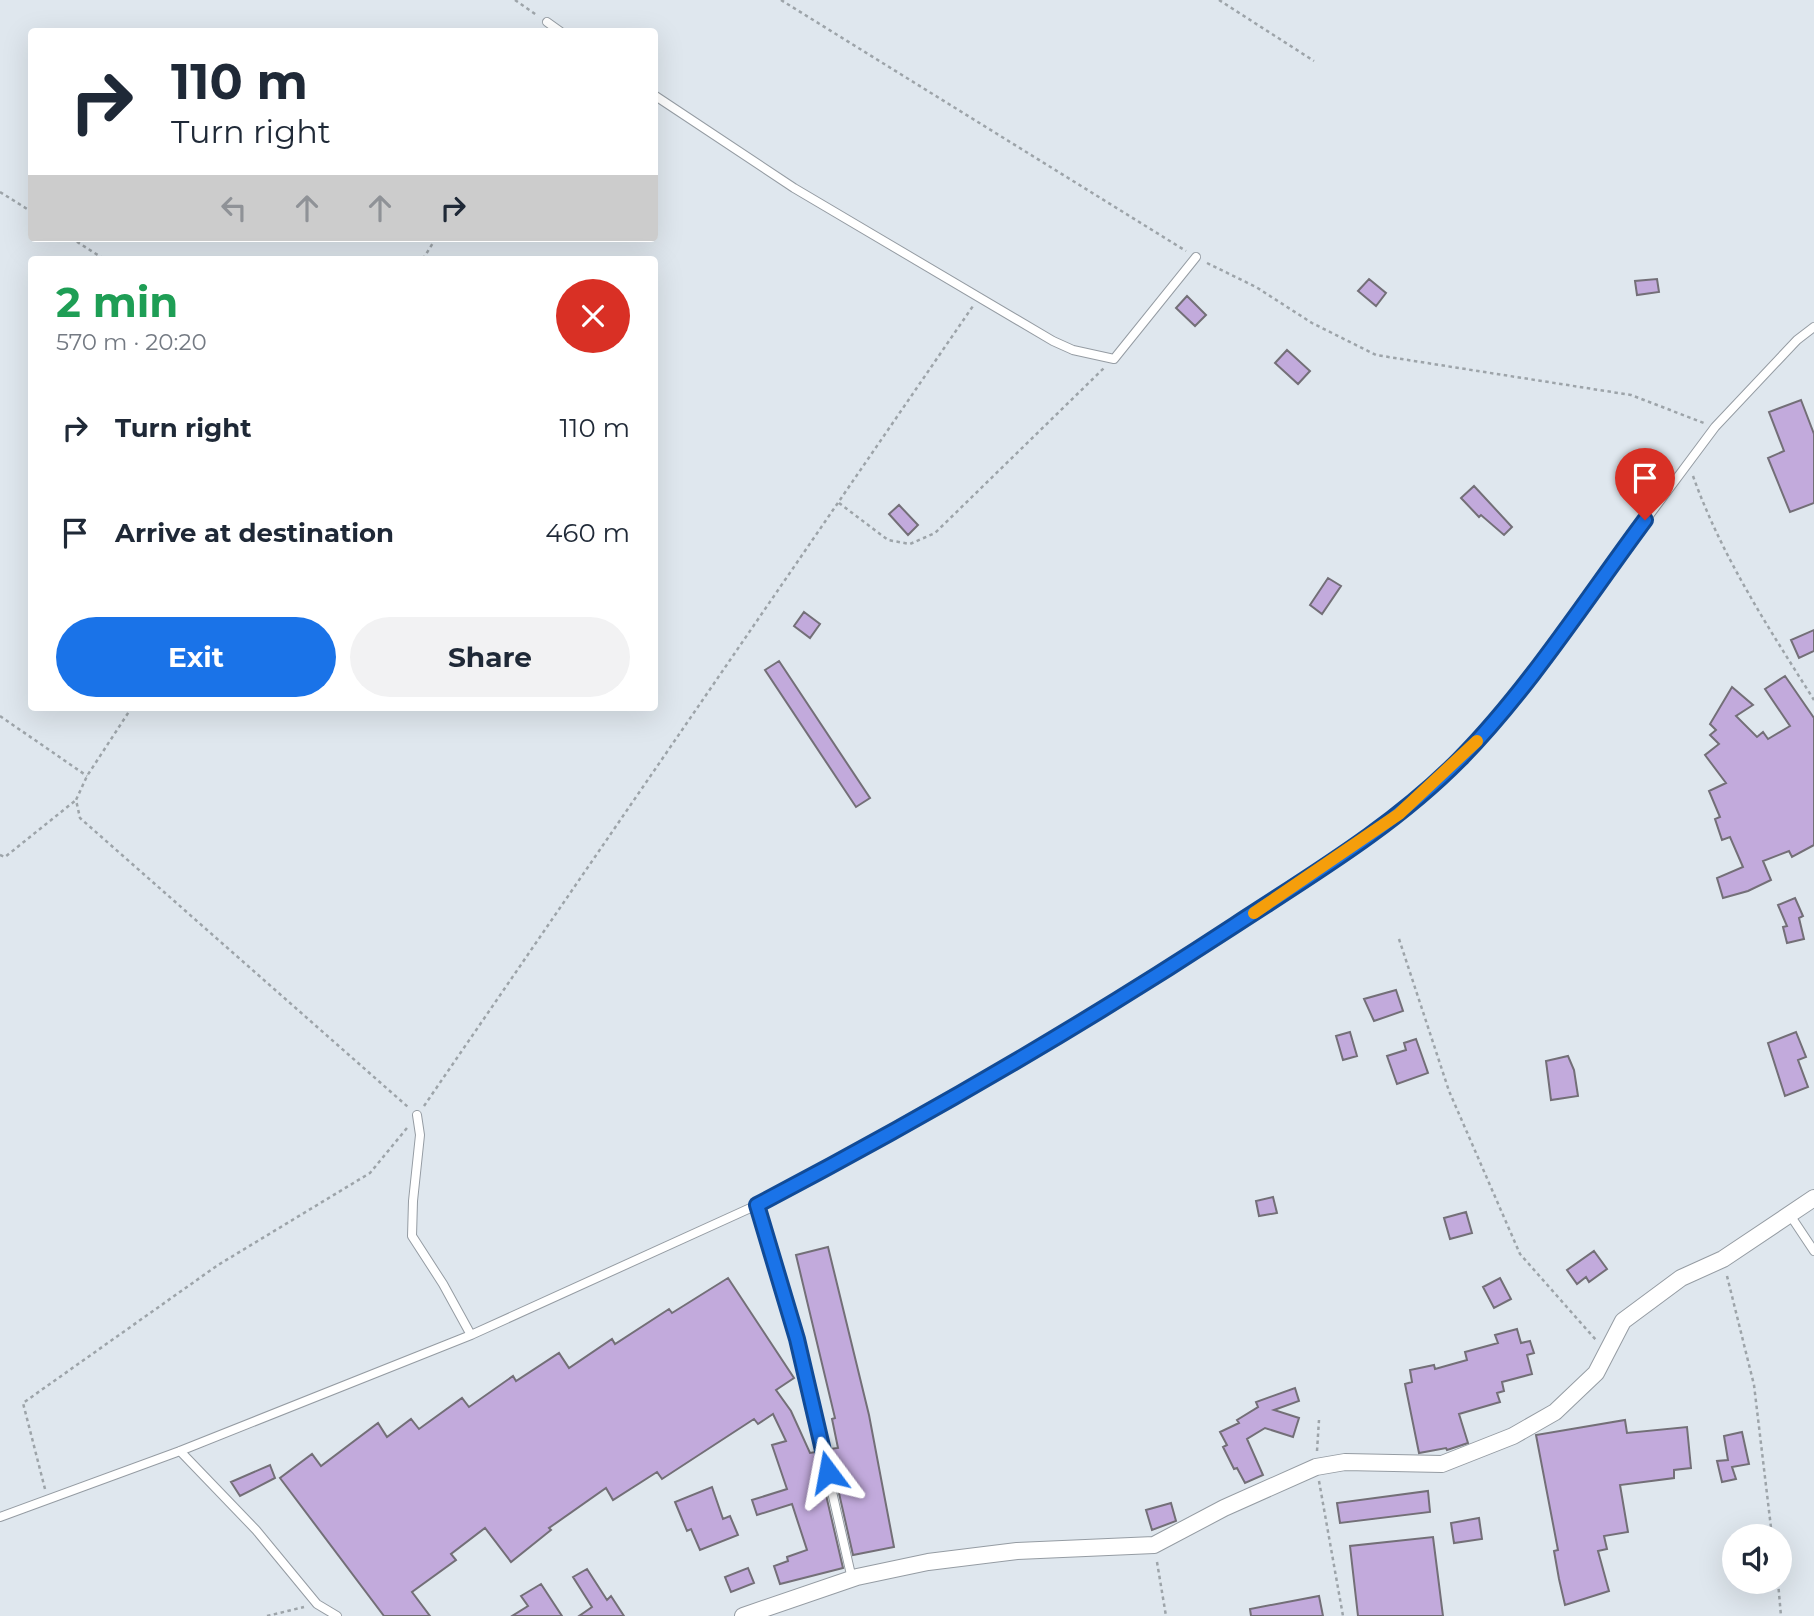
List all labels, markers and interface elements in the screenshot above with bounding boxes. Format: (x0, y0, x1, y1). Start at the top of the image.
text: 110 m (171, 52, 308, 111)
icon: right (56, 56, 147, 147)
text: Turn right (171, 112, 331, 151)
icon: left (215, 189, 253, 227)
icon: ahead (288, 189, 326, 227)
icon: ahead (361, 189, 399, 227)
icon: right (434, 189, 472, 227)
text: 2 min (56, 276, 178, 328)
button: close (556, 279, 630, 353)
text: 570 m · 20:20 (56, 328, 207, 356)
icon: right (56, 409, 94, 447)
text: Turn right (115, 412, 251, 444)
text: 110 m (560, 412, 630, 444)
pin (1615, 448, 1675, 520)
icon: arrive (1626, 459, 1664, 497)
icon: arrive (56, 514, 94, 552)
text: Arrive at destination (115, 517, 394, 549)
text: 460 m (545, 517, 630, 549)
button: Exit (56, 617, 336, 697)
button: Share (350, 617, 630, 697)
position arrow (791, 1435, 865, 1509)
map controls (1722, 1524, 1792, 1594)
button: sound (1722, 1524, 1792, 1594)

